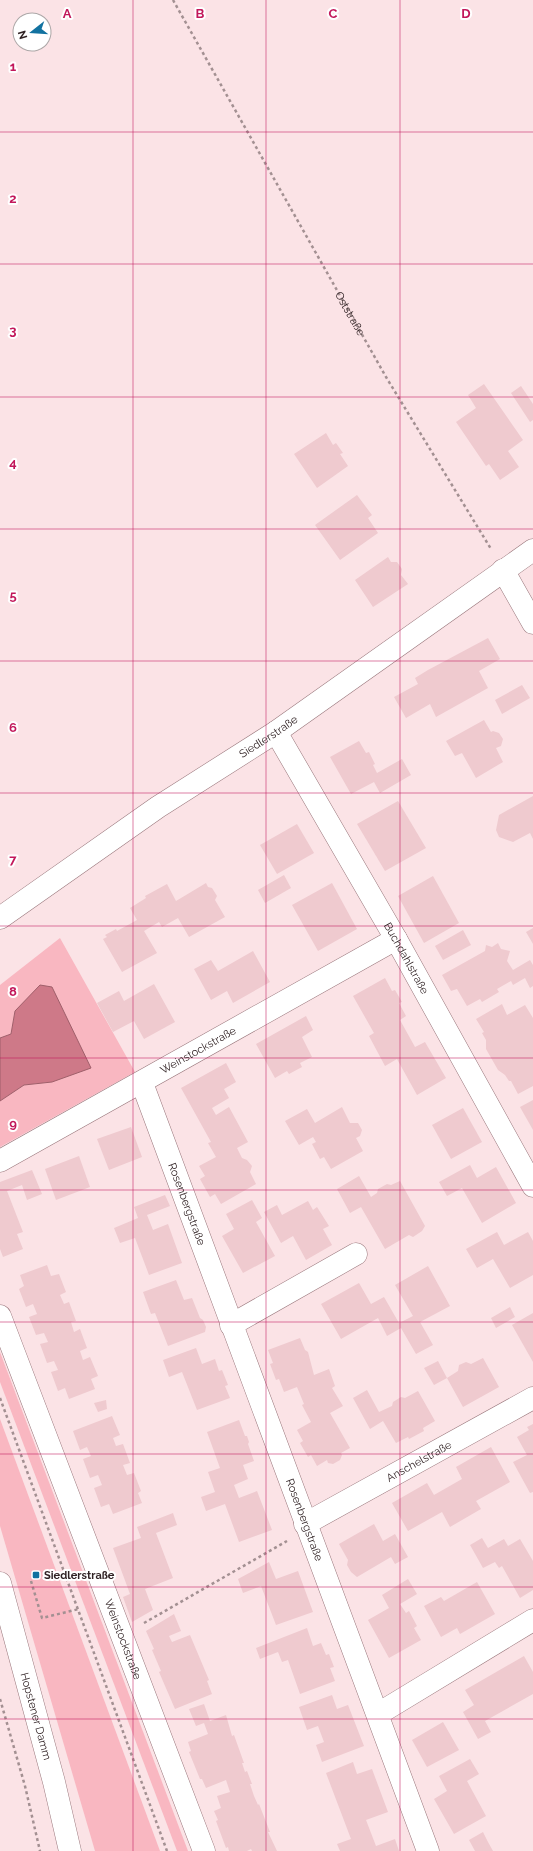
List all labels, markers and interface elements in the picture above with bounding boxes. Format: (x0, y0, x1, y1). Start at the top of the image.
text: A (63, 6, 72, 21)
text: B (196, 6, 205, 21)
text: C (329, 6, 338, 21)
text: D (461, 6, 471, 21)
north arrow (12, 12, 52, 52)
text: N (15, 29, 30, 41)
text: 1 (10, 59, 17, 74)
text: 2 (9, 191, 17, 206)
street label: Oststraße (332, 289, 368, 339)
text: 3 (9, 323, 17, 338)
text: 4 (9, 455, 17, 470)
text: 5 (9, 588, 17, 603)
street label: Siedlerstraße (237, 713, 301, 761)
text: 6 (9, 720, 17, 735)
text: 7 (9, 852, 17, 867)
street label: Buchdahlstraße (381, 920, 431, 997)
text: 8 (9, 984, 17, 999)
street label: Weinstockstraße (158, 1024, 239, 1077)
text: 9 (9, 1116, 17, 1131)
street label: Rosenbergstraße (165, 1161, 208, 1248)
street label: Anschelstraße (384, 1438, 454, 1485)
street label: Rosenbergstraße (283, 1477, 326, 1563)
place label: Siedlerstraße (44, 1569, 115, 1582)
marker: Siedlerstraße (31, 1570, 41, 1580)
street label: Weinstockstraße (102, 1598, 144, 1682)
street label: Hopstener Damm (18, 1671, 54, 1762)

